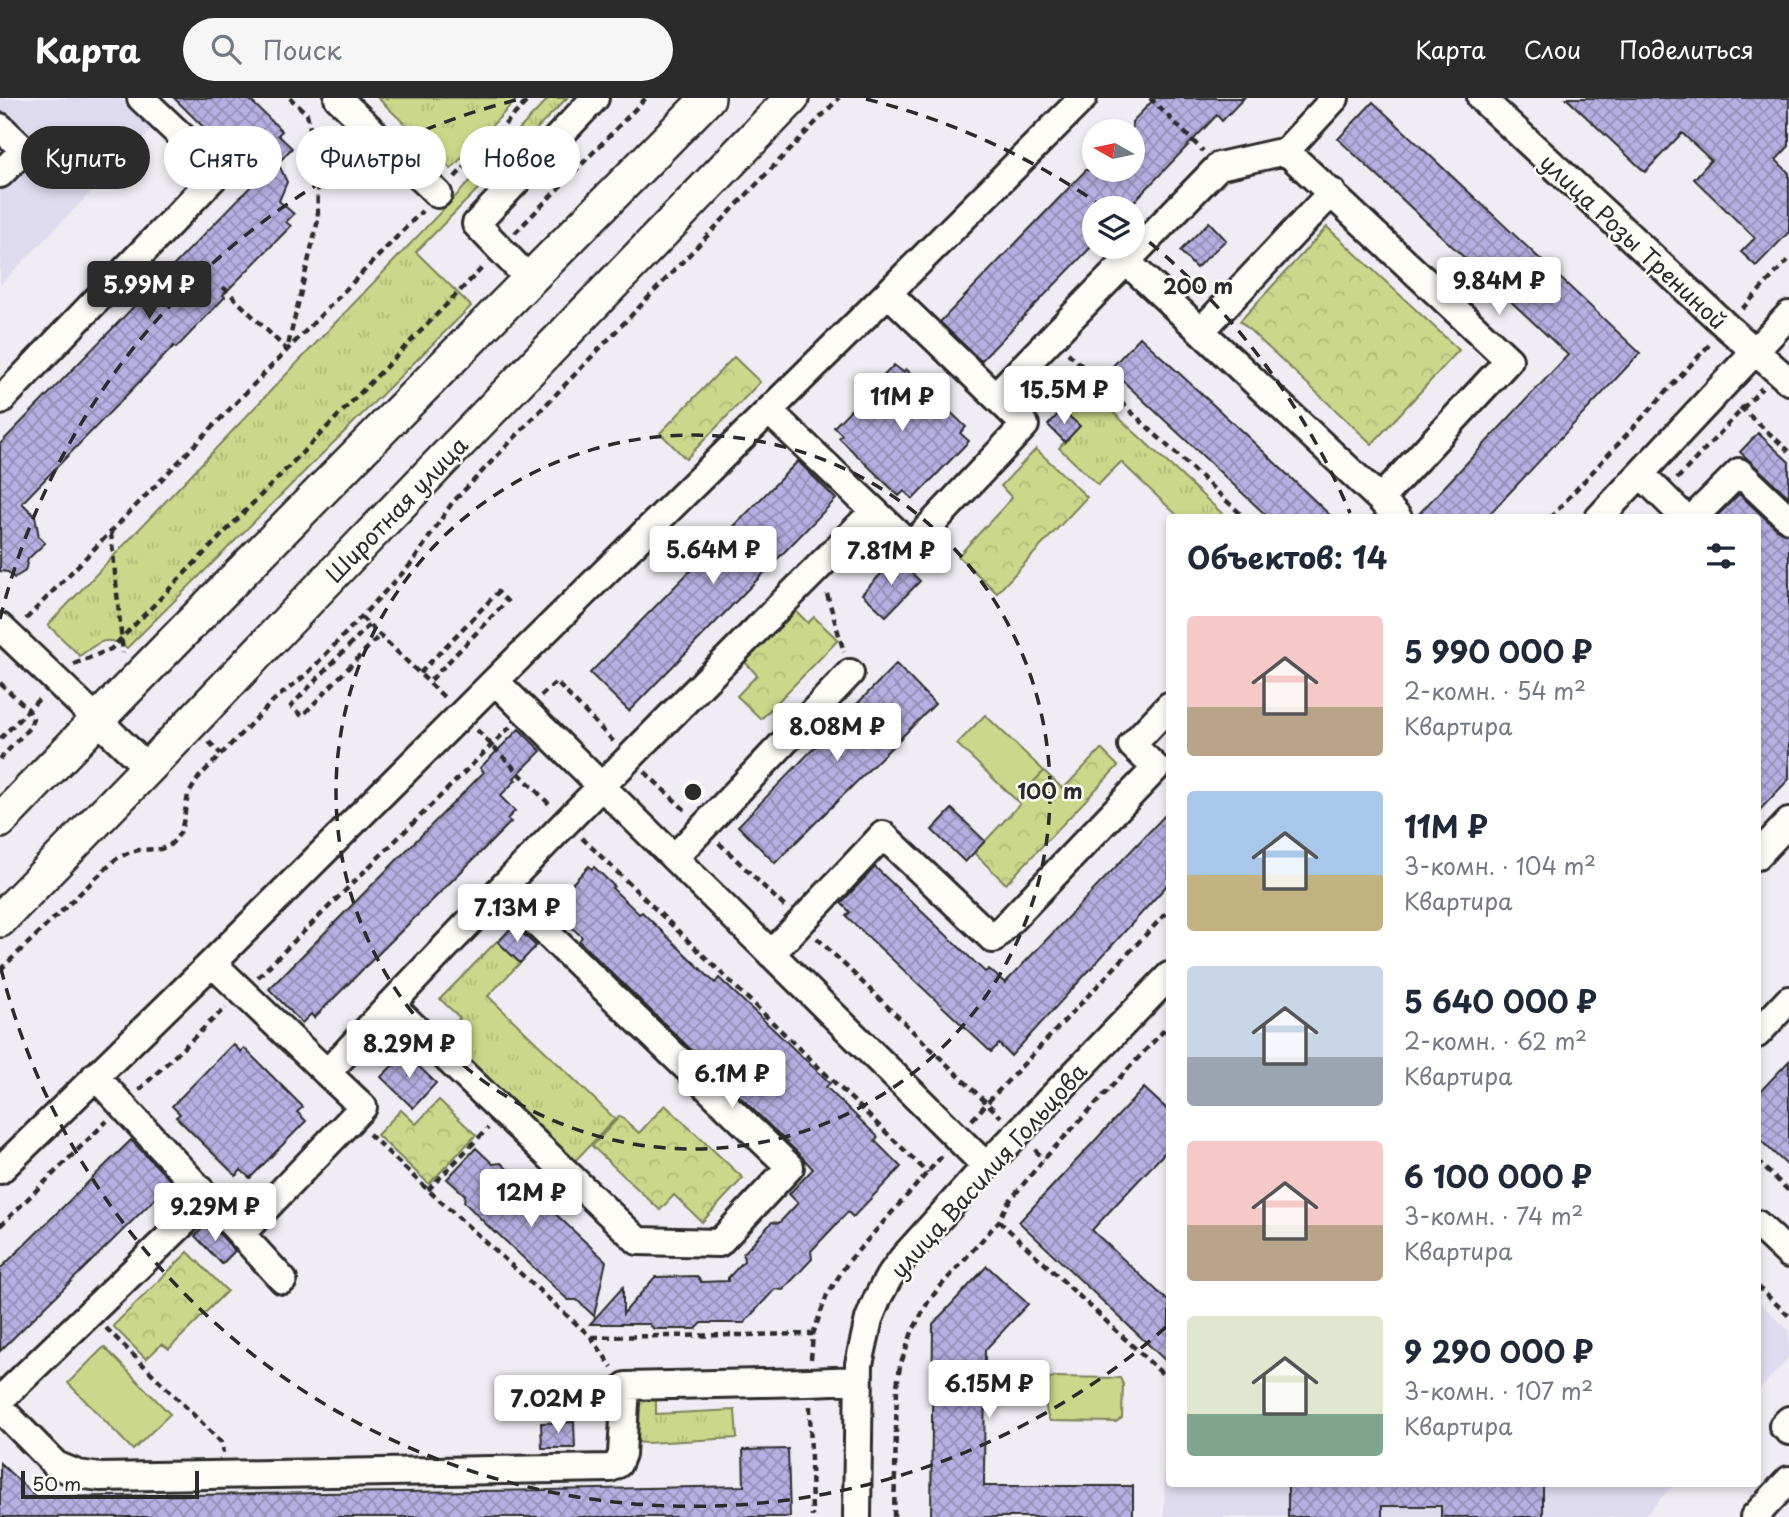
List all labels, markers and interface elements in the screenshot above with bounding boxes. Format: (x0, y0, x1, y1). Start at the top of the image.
search box (183, 18, 673, 81)
text: Карта (35, 24, 141, 74)
icon: search (207, 30, 245, 68)
text: Поиск (263, 30, 342, 69)
text: Карта (1415, 31, 1486, 67)
text: Слои (1524, 31, 1581, 67)
text: Поделиться (1619, 31, 1754, 67)
north arrow (1082, 119, 1144, 182)
map controls (1082, 119, 1145, 259)
chip: Купить (21, 126, 150, 189)
chip: Снять (164, 126, 282, 189)
chip: Фильтры (296, 126, 446, 189)
chip: Новое (460, 126, 580, 189)
street label: улица Розы Трениной (1533, 145, 1735, 337)
button: layers (1082, 196, 1145, 259)
pin: 9.84M ₽ (1434, 258, 1564, 317)
pin: 5.99M ₽ (84, 262, 214, 321)
text: 9.84M ₽ (1453, 262, 1545, 297)
text: 5.99M ₽ (103, 266, 195, 301)
text: 200 m (1163, 269, 1233, 301)
pin: 15.5M ₽ (999, 366, 1129, 426)
text: 15.5M ₽ (1020, 371, 1108, 406)
pin: 11M ₽ (853, 374, 951, 433)
text: 11M ₽ (870, 378, 934, 413)
street label: Широтная улица (317, 427, 476, 590)
pin: 5.64M ₽ (648, 526, 778, 586)
pin: 7.81M ₽ (826, 528, 956, 587)
text: 5.64M ₽ (666, 531, 760, 566)
text: 7.81M ₽ (847, 532, 935, 567)
text: Объектов: 14 (1187, 534, 1387, 579)
icon: filters (1702, 537, 1740, 575)
text: 5 990 000 ₽ (1404, 628, 1592, 673)
icon: home (1243, 644, 1327, 728)
text: 2-комн. · 54 m² (1404, 673, 1586, 708)
pin: 8.08M ₽ (772, 704, 902, 763)
text: 8.08M ₽ (789, 708, 885, 743)
text: Квартира (1404, 708, 1512, 743)
text: 100 m (1017, 774, 1083, 806)
centre of rings (681, 780, 705, 804)
text: 11M ₽ (1404, 803, 1488, 848)
icon: home (1243, 819, 1327, 903)
text: 3-комн. · 104 m² (1404, 848, 1596, 883)
text: Квартира (1404, 883, 1512, 918)
pin: 7.13M ₽ (452, 884, 582, 944)
text: 7.13M ₽ (474, 889, 560, 924)
text: 5 640 000 ₽ (1404, 978, 1597, 1023)
icon: home (1243, 994, 1327, 1078)
pin: 8.29M ₽ (344, 1020, 474, 1080)
text: 2-комн. · 62 m² (1404, 1023, 1587, 1058)
text: 8.29M ₽ (363, 1025, 455, 1060)
pin: 6.1M ₽ (675, 1051, 789, 1110)
street label: улица Василия Гольцова (881, 1054, 1095, 1286)
text: 6.1M ₽ (694, 1055, 770, 1090)
text: Квартира (1404, 1058, 1512, 1093)
text: 6 100 000 ₽ (1404, 1153, 1592, 1198)
icon: home (1243, 1169, 1327, 1253)
pin: 12M ₽ (482, 1170, 580, 1229)
text: 12M ₽ (496, 1174, 566, 1209)
pin: 9.29M ₽ (150, 1184, 280, 1243)
text: 9.29M ₽ (170, 1188, 260, 1223)
text: 3-комн. · 74 m² (1404, 1198, 1583, 1233)
text: Квартира (1404, 1233, 1512, 1268)
text: 9 290 000 ₽ (1404, 1328, 1593, 1373)
icon: home (1243, 1344, 1327, 1428)
pin: 6.15M ₽ (924, 1360, 1054, 1420)
text: 6.15M ₽ (945, 1365, 1033, 1400)
text: 3-комн. · 107 m² (1404, 1373, 1593, 1408)
pin: 7.02M ₽ (493, 1376, 623, 1435)
text: 7.02M ₽ (510, 1380, 606, 1415)
text: Квартира (1404, 1408, 1512, 1443)
scale bar (21, 1468, 200, 1500)
text: 50 m (32, 1469, 81, 1497)

